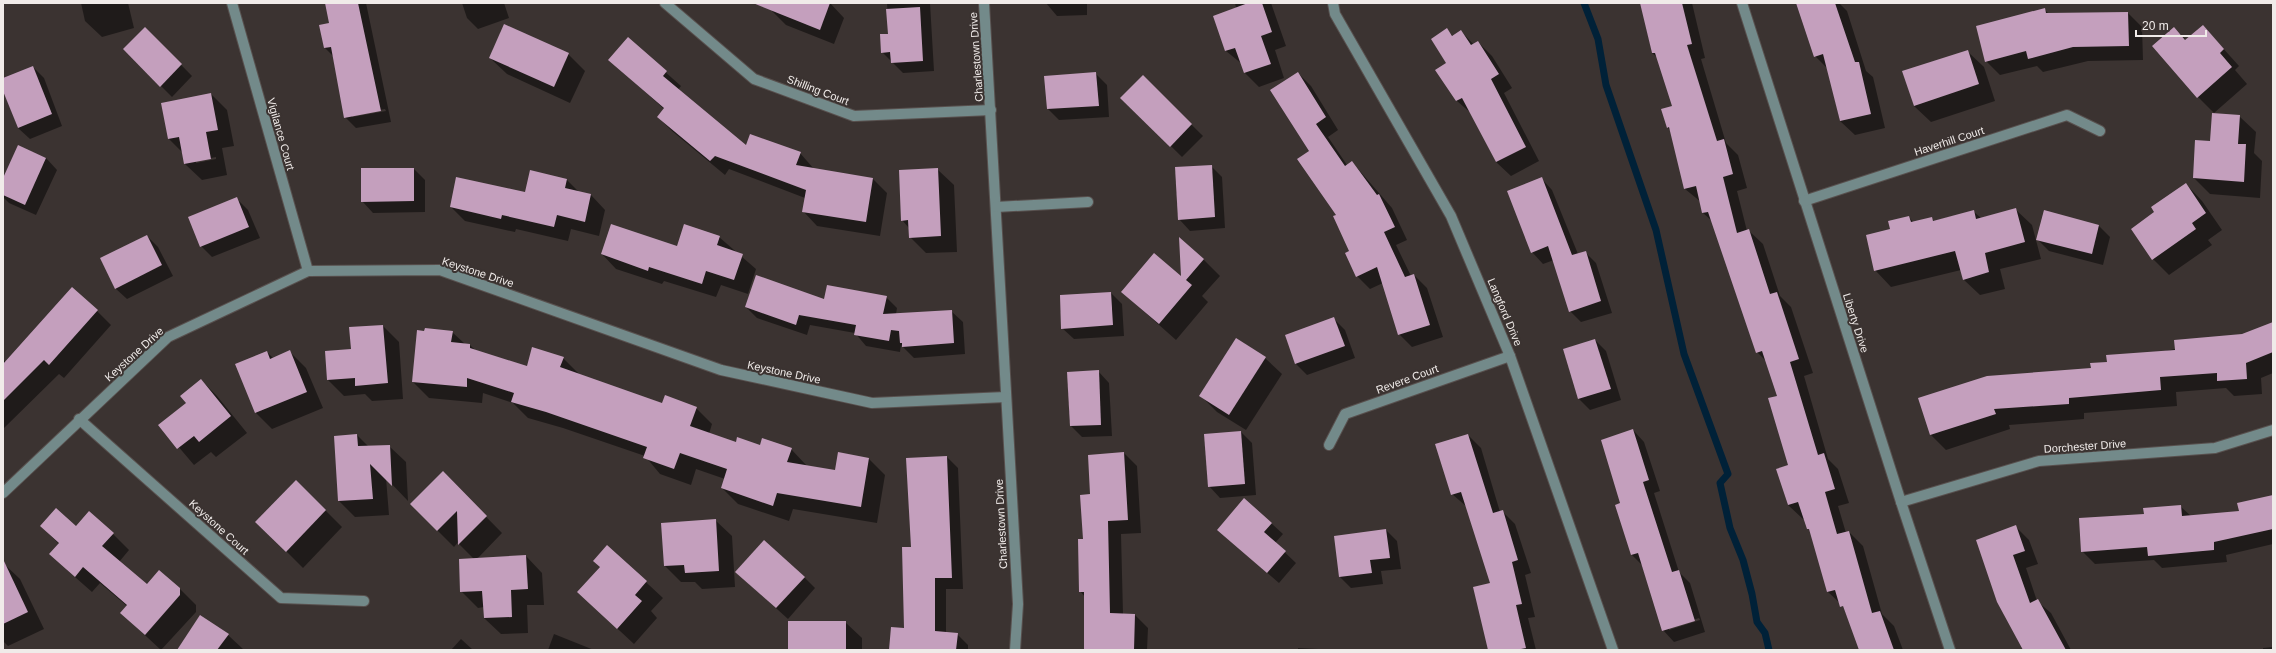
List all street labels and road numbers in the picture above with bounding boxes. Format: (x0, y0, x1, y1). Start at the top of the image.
street label: Charlestown Drive (967, 12, 985, 102)
street label: Shilling Court (785, 73, 851, 107)
street label: Vigilance Court (265, 97, 297, 171)
street label: Haverhill Court (1913, 124, 1985, 158)
street label: Keystone Drive (441, 255, 515, 289)
street label: Langford Drive (1485, 276, 1525, 348)
street label: Liberty Drive (1841, 292, 1871, 354)
street label: Keystone Drive (102, 325, 166, 383)
street label: Keystone Drive (746, 358, 822, 386)
street label: Revere Court (1374, 362, 1440, 396)
street label: Dorchester Drive (2043, 437, 2127, 455)
street label: Charlestown Drive (993, 479, 1009, 569)
street label: Keystone Court (187, 497, 251, 557)

